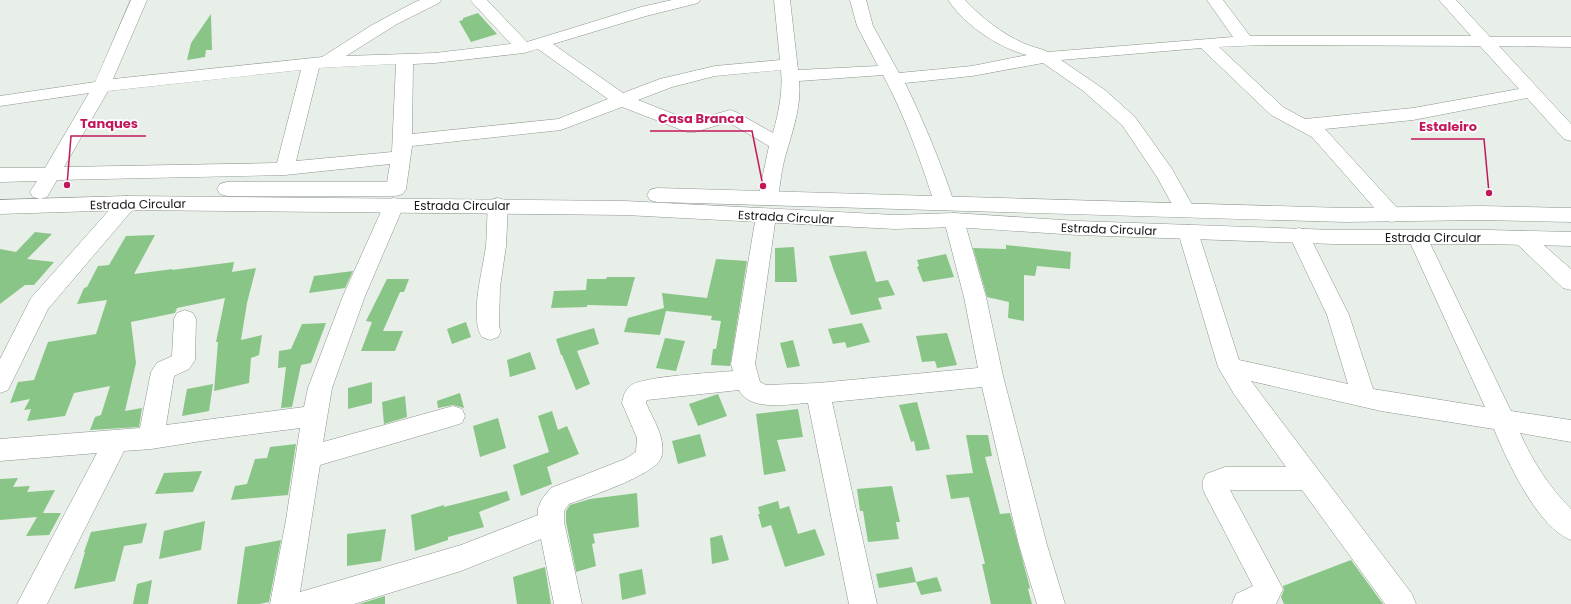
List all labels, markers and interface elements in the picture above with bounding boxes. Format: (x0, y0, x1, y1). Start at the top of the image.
callout: Casa Branca (650, 106, 752, 131)
text: Casa Branca (658, 109, 744, 128)
callout: Tanques (71, 111, 146, 136)
text: Tanques (80, 114, 138, 133)
callout: Estaleiro (1411, 114, 1484, 139)
text: Estaleiro (1419, 117, 1477, 136)
street label: Estrada Circular (90, 195, 187, 213)
street label: Estrada Circular (414, 197, 511, 214)
street label: Estrada Circular (738, 206, 835, 228)
street label: Estrada Circular (1061, 219, 1158, 239)
street label: Estrada Circular (1385, 229, 1482, 246)

